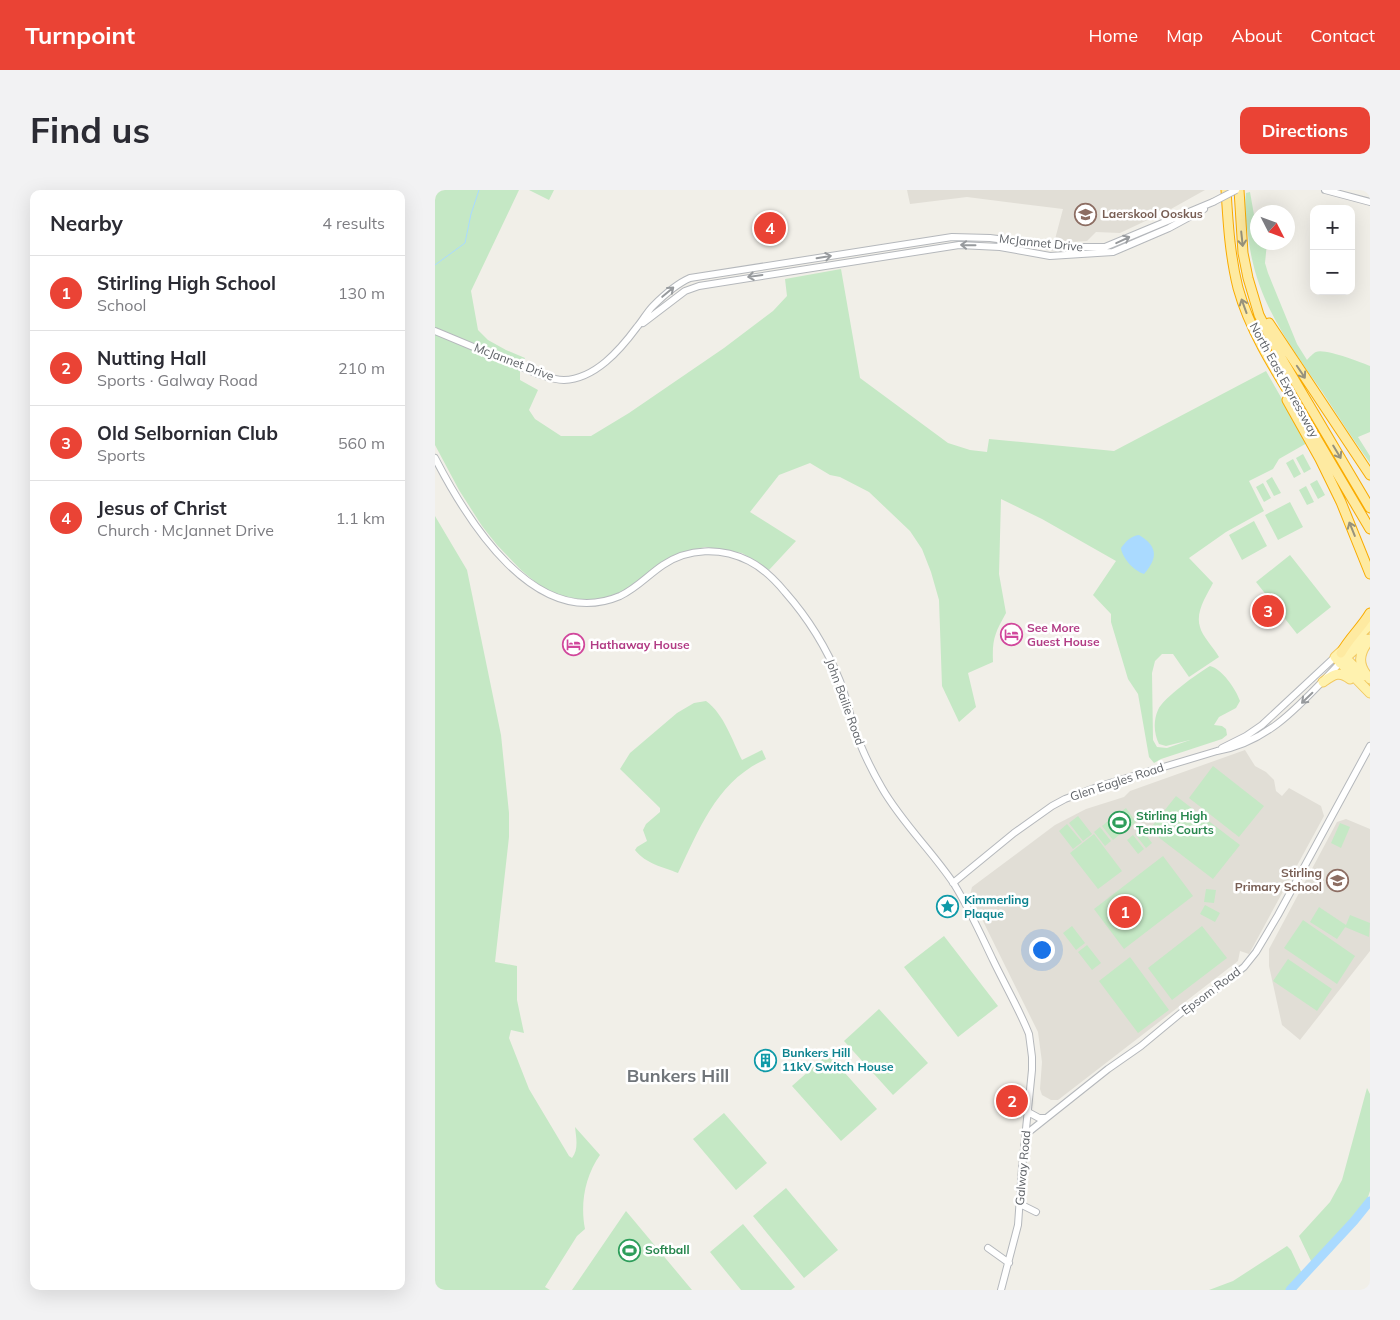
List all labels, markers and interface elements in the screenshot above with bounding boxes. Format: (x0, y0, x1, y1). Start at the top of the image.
text: Turnpoint (25, 20, 135, 50)
text: Home (1088, 24, 1138, 47)
text: Map (1166, 24, 1203, 47)
text: About (1231, 24, 1282, 47)
text: Contact (1310, 24, 1375, 47)
button: Directions (1240, 107, 1370, 154)
text: Find us (30, 108, 150, 152)
school or university icon: Laerskool Ooskus (1074, 202, 1098, 226)
north arrow (1250, 205, 1295, 250)
map controls (1310, 205, 1355, 295)
button: + (1310, 205, 1355, 250)
place label: Laerskool Ooskus (1102, 206, 1203, 221)
pin: 4 (754, 209, 786, 247)
text: Nearby (50, 210, 123, 236)
text: 4 results (322, 213, 385, 233)
one-way arrow (1237, 230, 1247, 246)
street label: McJannet Drive (998, 231, 1084, 254)
one-way arrow (1115, 234, 1130, 244)
one-way arrow (960, 241, 976, 250)
button: − (1310, 250, 1355, 295)
one-way arrow (816, 251, 832, 261)
text: Stirling High School (97, 271, 276, 295)
one-way arrow (748, 271, 764, 281)
text: 1 (61, 283, 71, 303)
text: 130 m (338, 283, 385, 303)
one-way arrow (661, 287, 674, 298)
text: School (97, 295, 146, 315)
one-way arrow (1239, 299, 1248, 314)
street label: North East Expressway (1247, 320, 1323, 440)
street label: McJannet Drive (472, 339, 556, 384)
text: Nutting Hall (97, 346, 206, 370)
text: 2 (61, 358, 71, 378)
text: 210 m (338, 358, 385, 378)
one-way arrow (1296, 365, 1306, 379)
text: Sports · Galway Road (97, 370, 258, 390)
text: Old Selbornian Club (97, 421, 278, 445)
text: 3 (61, 433, 71, 453)
text: 560 m (338, 433, 385, 453)
text: Sports (97, 445, 145, 465)
one-way arrow (1332, 445, 1342, 460)
text: Jesus of Christ (97, 496, 227, 520)
text: 4 (61, 508, 71, 528)
text: 1.1 km (336, 508, 385, 528)
text: Church · McJannet Drive (97, 520, 274, 540)
one-way arrow (1347, 522, 1356, 537)
pin: 3 (1252, 592, 1284, 630)
place label: See More Guest House (1027, 620, 1100, 649)
hotel icon: See More Guest House (999, 623, 1023, 647)
hotel icon: Hathaway House (562, 633, 586, 657)
place label: Hathaway House (590, 637, 690, 652)
street label: John Bailie Road (823, 657, 868, 747)
one-way arrow (1300, 692, 1313, 704)
street label: Glen Eagles Road (1068, 759, 1166, 804)
place label: Stirling High Tennis Courts (1136, 808, 1214, 837)
sports icon: Stirling High Tennis Courts (1108, 811, 1132, 835)
place label: Stirling Primary School (1235, 865, 1322, 894)
school or university icon: Stirling Primary School (1326, 868, 1350, 892)
place label: Kimmerling Plaque (964, 892, 1029, 921)
pin: 1 (1109, 893, 1141, 931)
place icon: Kimmerling Plaque (936, 895, 960, 919)
your location (1029, 937, 1055, 963)
street label: Epsom Road (1178, 964, 1243, 1018)
place label: Bunkers Hill 11kV Switch House (782, 1045, 894, 1074)
building icon: Bunkers Hill 11kV Switch House (754, 1048, 778, 1072)
district label: Bunkers Hill (627, 1064, 729, 1087)
pin: 2 (996, 1082, 1028, 1120)
street label: Galway Road (1012, 1130, 1033, 1206)
sports icon: Softball (617, 1238, 641, 1262)
place label: Softball (645, 1242, 690, 1257)

